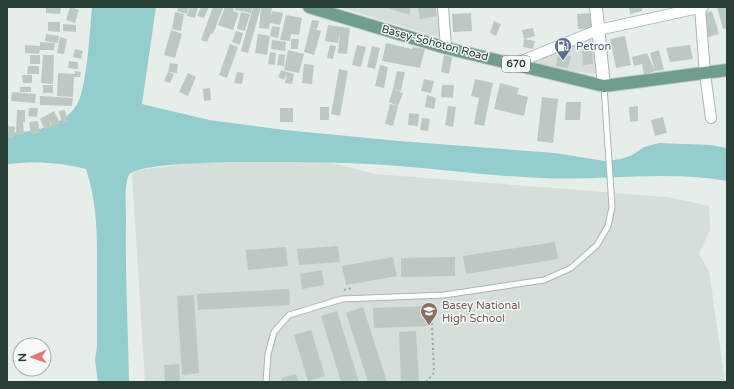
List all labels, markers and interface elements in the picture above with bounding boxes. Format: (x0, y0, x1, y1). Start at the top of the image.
street label: Basey-Sohoton Road (380, 22, 490, 64)
fuel station icon: Petron (553, 36, 573, 61)
place label: Petron (576, 40, 611, 53)
road number: 670 (502, 56, 530, 72)
place label: Basey National High School (442, 299, 520, 325)
school or university icon: Basey National High School (419, 301, 439, 326)
north arrow (12, 337, 52, 377)
text: N (16, 353, 29, 362)

